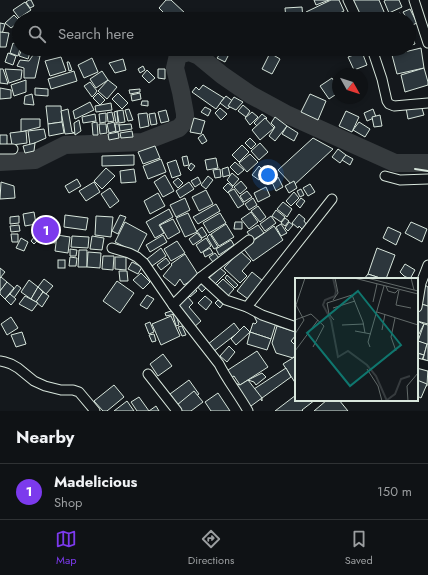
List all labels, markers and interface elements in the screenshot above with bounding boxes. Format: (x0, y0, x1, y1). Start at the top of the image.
search box (12, 12, 416, 56)
icon: search (26, 23, 48, 45)
text: Search here (58, 23, 134, 45)
north arrow (332, 68, 368, 104)
your location (258, 165, 278, 185)
pin: 1 (33, 215, 59, 245)
inset map (295, 278, 418, 401)
text: Nearby (16, 425, 74, 449)
text: Madelicious (54, 471, 137, 493)
text: 1 (26, 482, 32, 501)
text: 150 m (377, 482, 412, 501)
text: Shop (54, 493, 82, 512)
tab: Map (55, 528, 77, 568)
tab: Directions (188, 528, 234, 568)
tab: Saved (345, 528, 373, 568)

